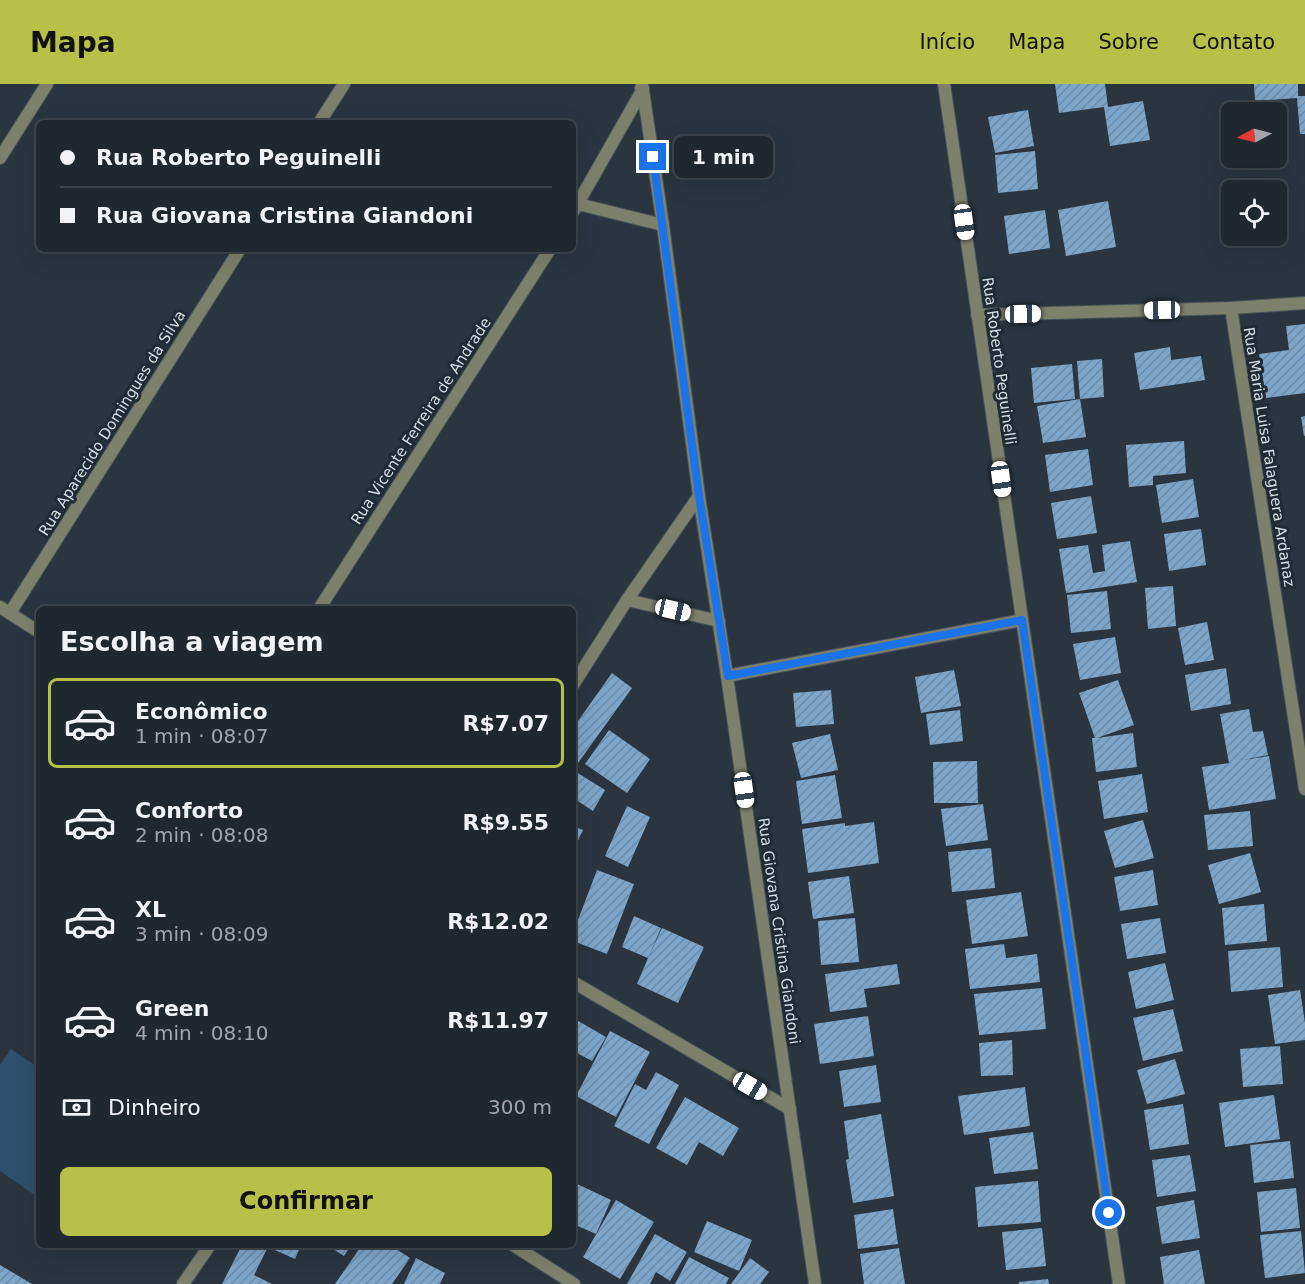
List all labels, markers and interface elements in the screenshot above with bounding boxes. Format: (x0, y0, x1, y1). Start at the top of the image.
text: Mapa (30, 26, 116, 59)
text: Início (920, 30, 975, 54)
text: Mapa (1008, 30, 1065, 54)
text: Sobre (1098, 30, 1159, 54)
text: Contato (1192, 30, 1275, 54)
north arrow (1221, 102, 1287, 168)
map controls (1221, 102, 1287, 246)
callout: 1 min (674, 136, 773, 178)
route end (639, 143, 666, 170)
text: Rua Roberto Peguinelli (96, 145, 381, 170)
text: 1 min (692, 145, 755, 169)
button: locate (1221, 180, 1287, 246)
text: Rua Giovana Cristina Giandoni (96, 203, 473, 228)
car (953, 203, 975, 241)
street label: Rua Roberto Peguinelli (978, 276, 1020, 446)
car (1144, 301, 1180, 319)
car (1005, 305, 1041, 323)
street label: Rua Aparecido Domingues da Silva (35, 307, 189, 539)
street label: Rua Vicente Ferreira de Andrade (347, 314, 495, 528)
street label: Rua Maria Luisa Falaguera Ardanaz (1240, 326, 1298, 588)
car (990, 460, 1012, 498)
car (653, 597, 693, 623)
text: Escolha a viagem (60, 626, 324, 657)
icon: car (63, 696, 117, 750)
text: Econômico (135, 699, 268, 724)
text: R$7.07 (462, 711, 549, 736)
text: 1 min · 08:07 (135, 724, 269, 748)
car (733, 771, 755, 809)
icon: car (63, 795, 117, 849)
text: Conforto (135, 798, 243, 823)
text: R$9.55 (462, 810, 549, 835)
street label: Rua Giovana Cristina Giandoni (754, 816, 804, 1046)
text: 2 min · 08:08 (135, 823, 269, 847)
icon: car (63, 894, 117, 948)
text: XL (135, 897, 166, 922)
text: R$12.02 (447, 909, 549, 934)
text: 3 min · 08:09 (135, 922, 269, 946)
icon: car (63, 993, 117, 1047)
text: Green (135, 996, 209, 1021)
text: R$11.97 (447, 1008, 549, 1033)
text: 4 min · 08:10 (135, 1021, 269, 1045)
car (730, 1069, 770, 1103)
icon: cash (60, 1091, 93, 1124)
text: Dinheiro (108, 1095, 201, 1120)
text: 300 m (488, 1095, 552, 1119)
button: Confirmar (60, 1167, 552, 1236)
route start (1095, 1199, 1122, 1226)

